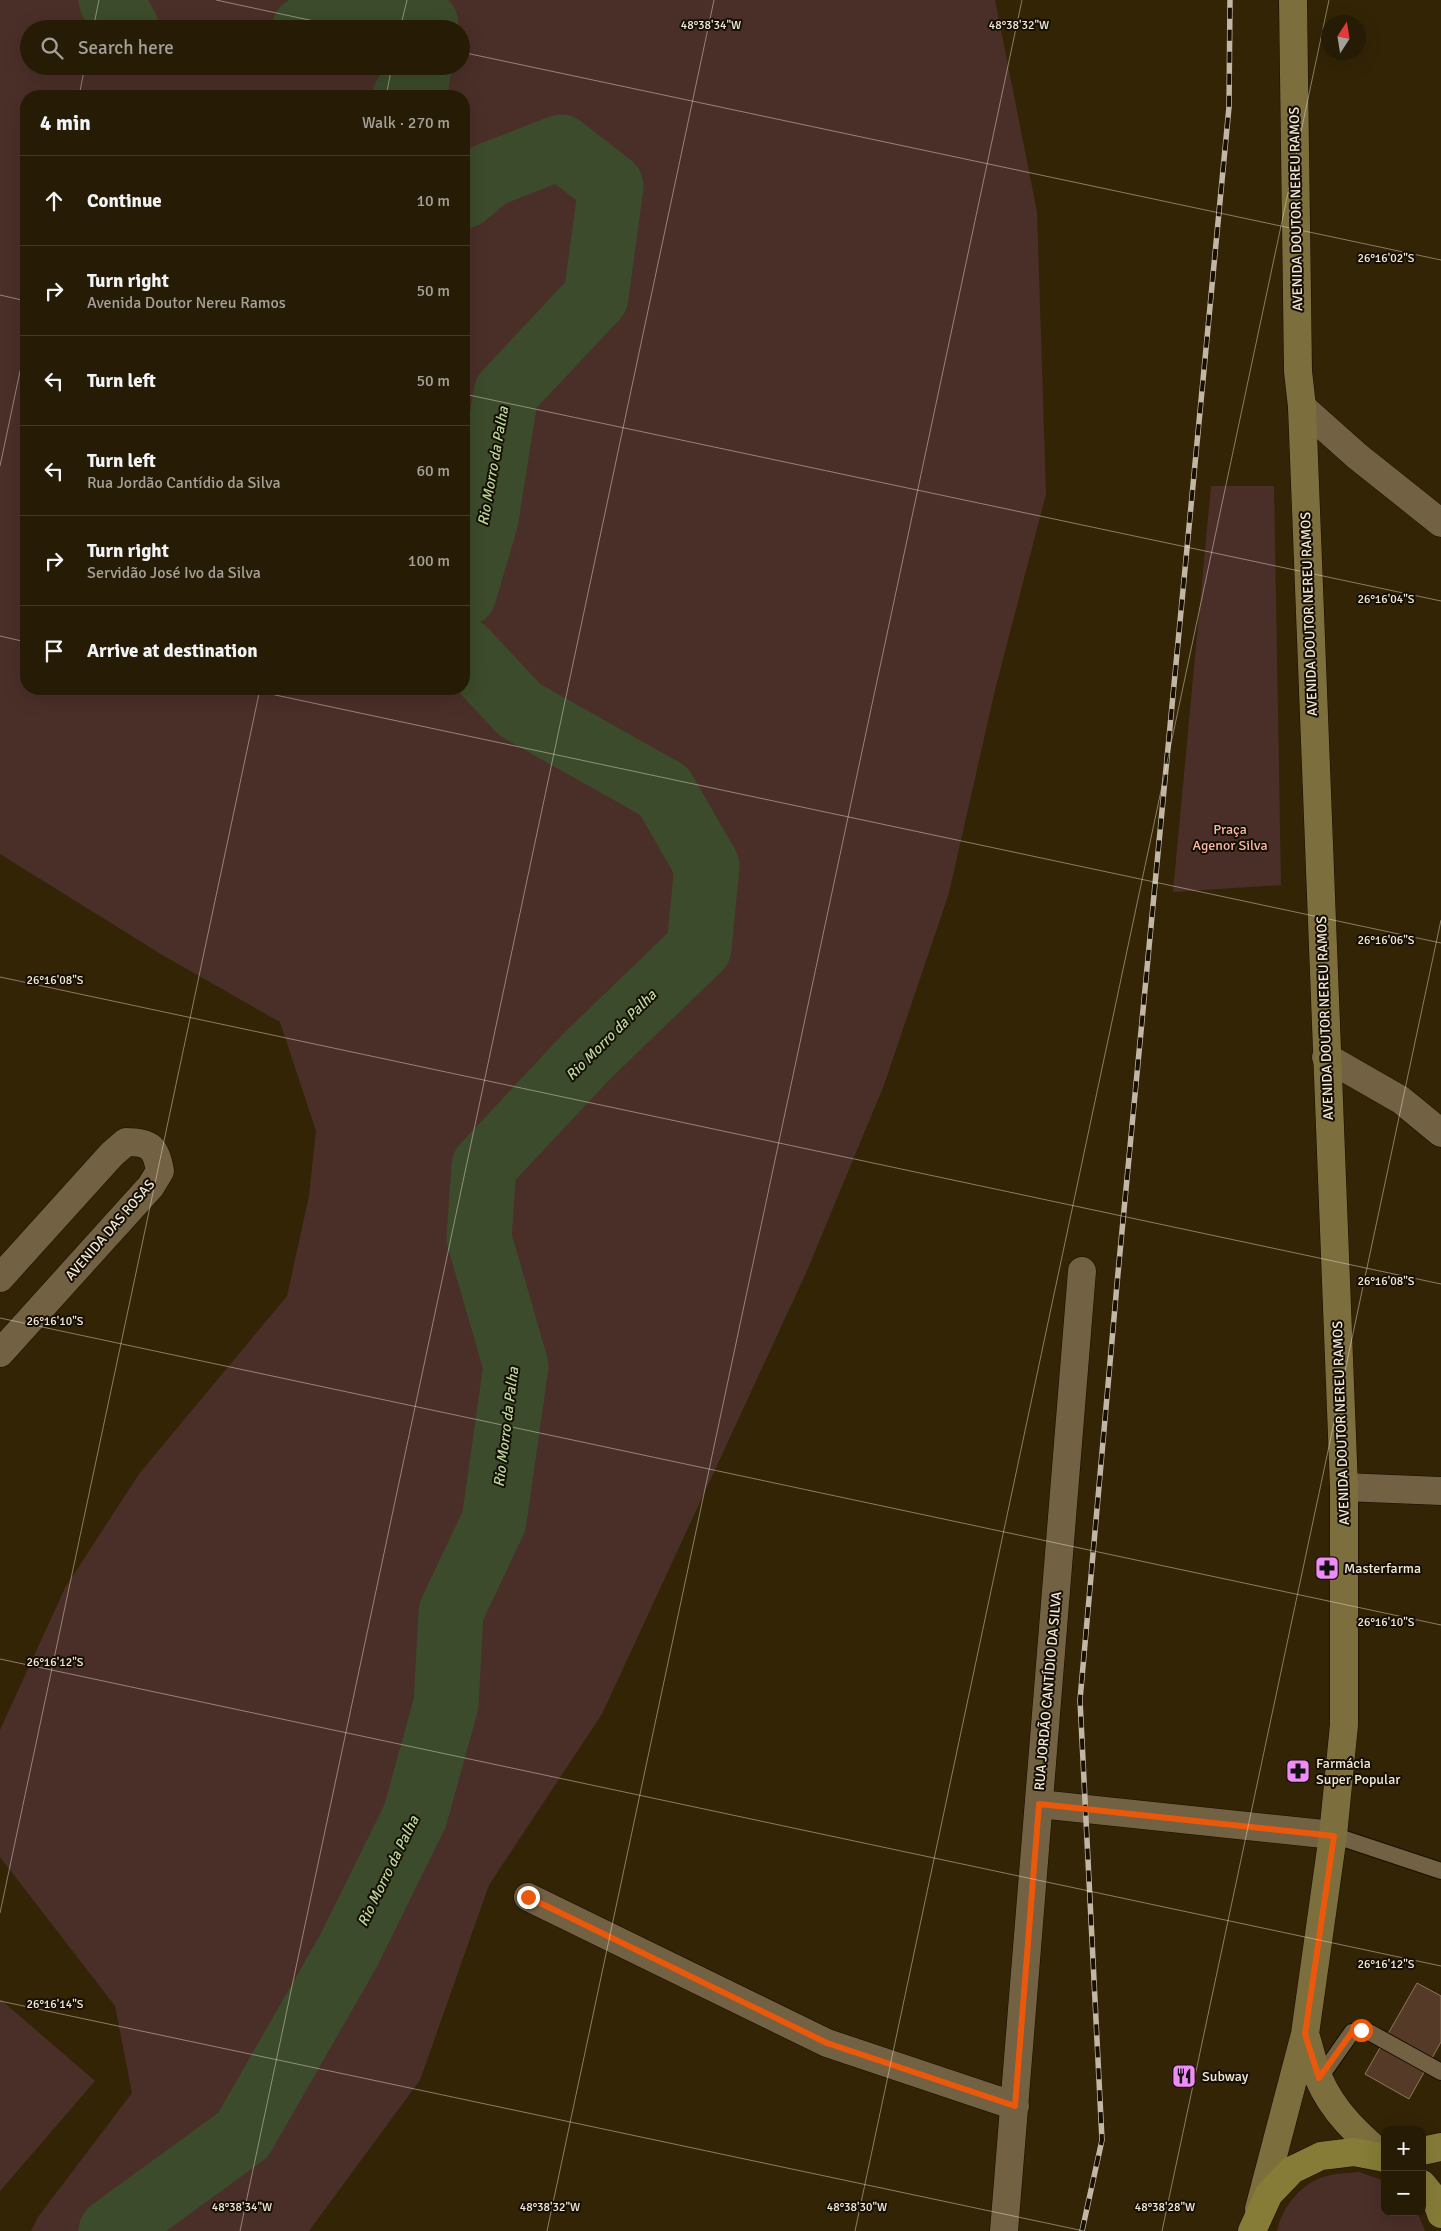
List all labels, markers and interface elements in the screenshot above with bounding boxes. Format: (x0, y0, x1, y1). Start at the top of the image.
north arrow (1321, 15, 1366, 60)
text: 48°38'34"W (681, 18, 741, 33)
text: 48°38'32"W (989, 18, 1049, 33)
search box (20, 20, 470, 75)
icon: search (38, 34, 66, 62)
text: Search here (78, 36, 174, 60)
street label: AVENIDA DOUTOR NEREU RAMOS (1286, 107, 1306, 311)
text: 4 min (40, 110, 91, 136)
text: Walk · 270 m (362, 113, 450, 133)
icon: ahead (40, 187, 68, 215)
text: Continue (87, 189, 162, 213)
text: 10 m (416, 191, 450, 211)
text: 26°16'02"S (1357, 251, 1415, 266)
text: Turn right (87, 269, 169, 293)
icon: right (40, 277, 68, 305)
text: 50 m (416, 281, 450, 301)
text: Avenida Doutor Nereu Ramos (87, 293, 286, 313)
icon: left (40, 367, 68, 395)
text: Turn left (87, 369, 156, 393)
text: 50 m (416, 371, 450, 391)
water label: Rio Morro da Palha (474, 405, 512, 527)
text: Turn left (87, 449, 156, 473)
icon: left (40, 457, 68, 485)
text: 60 m (416, 461, 450, 481)
text: Rua Jordão Cantídio da Silva (87, 473, 281, 493)
street label: AVENIDA DOUTOR NEREU RAMOS (1297, 511, 1321, 716)
text: Turn right (87, 539, 169, 563)
icon: right (40, 547, 68, 575)
text: 100 m (408, 551, 450, 571)
text: Servidão José Ivo da Silva (87, 563, 261, 583)
text: 26°16'04"S (1357, 592, 1415, 607)
icon: arrive (40, 637, 68, 665)
text: Arrive at destination (87, 639, 258, 663)
park label: Praça Agenor Silva (1192, 821, 1268, 854)
street label: AVENIDA DOUTOR NEREU RAMOS (1313, 915, 1337, 1120)
text: 26°16'06"S (1357, 933, 1415, 948)
text: 26°16'08"S (26, 973, 84, 988)
water label: Rio Morro da Palha (562, 986, 660, 1084)
street label: AVENIDA DAS ROSAS (62, 1176, 158, 1284)
text: 26°16'08"S (1357, 1274, 1415, 1289)
text: 26°16'10"S (26, 1314, 84, 1329)
street label: AVENIDA DOUTOR NEREU RAMOS (1329, 1320, 1353, 1525)
water label: Rio Morro da Palha (490, 1366, 522, 1488)
pharmacy icon: Masterfarma (1314, 1555, 1340, 1581)
place label: Masterfarma (1344, 1560, 1421, 1577)
street label: RUA JORDÃO CANTÍDIO DA SILVA (1031, 1590, 1065, 1791)
text: 26°16'10"S (1357, 1615, 1415, 1630)
text: 26°16'12"S (26, 1655, 84, 1670)
place label: Farmácia Super Popular (1316, 1755, 1401, 1788)
pharmacy icon: Farmácia Super Popular (1285, 1758, 1311, 1784)
water label: Rio Morro da Palha (353, 1812, 423, 1929)
route end (517, 1886, 540, 1909)
text: 26°16'12"S (1357, 1957, 1415, 1972)
text: 26°16'14"S (26, 1997, 84, 2012)
route start (1350, 2019, 1373, 2042)
restaurant icon: Subway (1171, 2063, 1197, 2089)
place label: Subway (1202, 2068, 1249, 2085)
map controls (1381, 2126, 1426, 2216)
button: + (1381, 2126, 1426, 2171)
button: − (1381, 2171, 1426, 2216)
text: 48°38'34"W (212, 2200, 272, 2215)
text: 48°38'32"W (520, 2200, 580, 2215)
text: 48°38'30"W (827, 2200, 887, 2215)
text: 48°38'28"W (1135, 2200, 1195, 2215)

